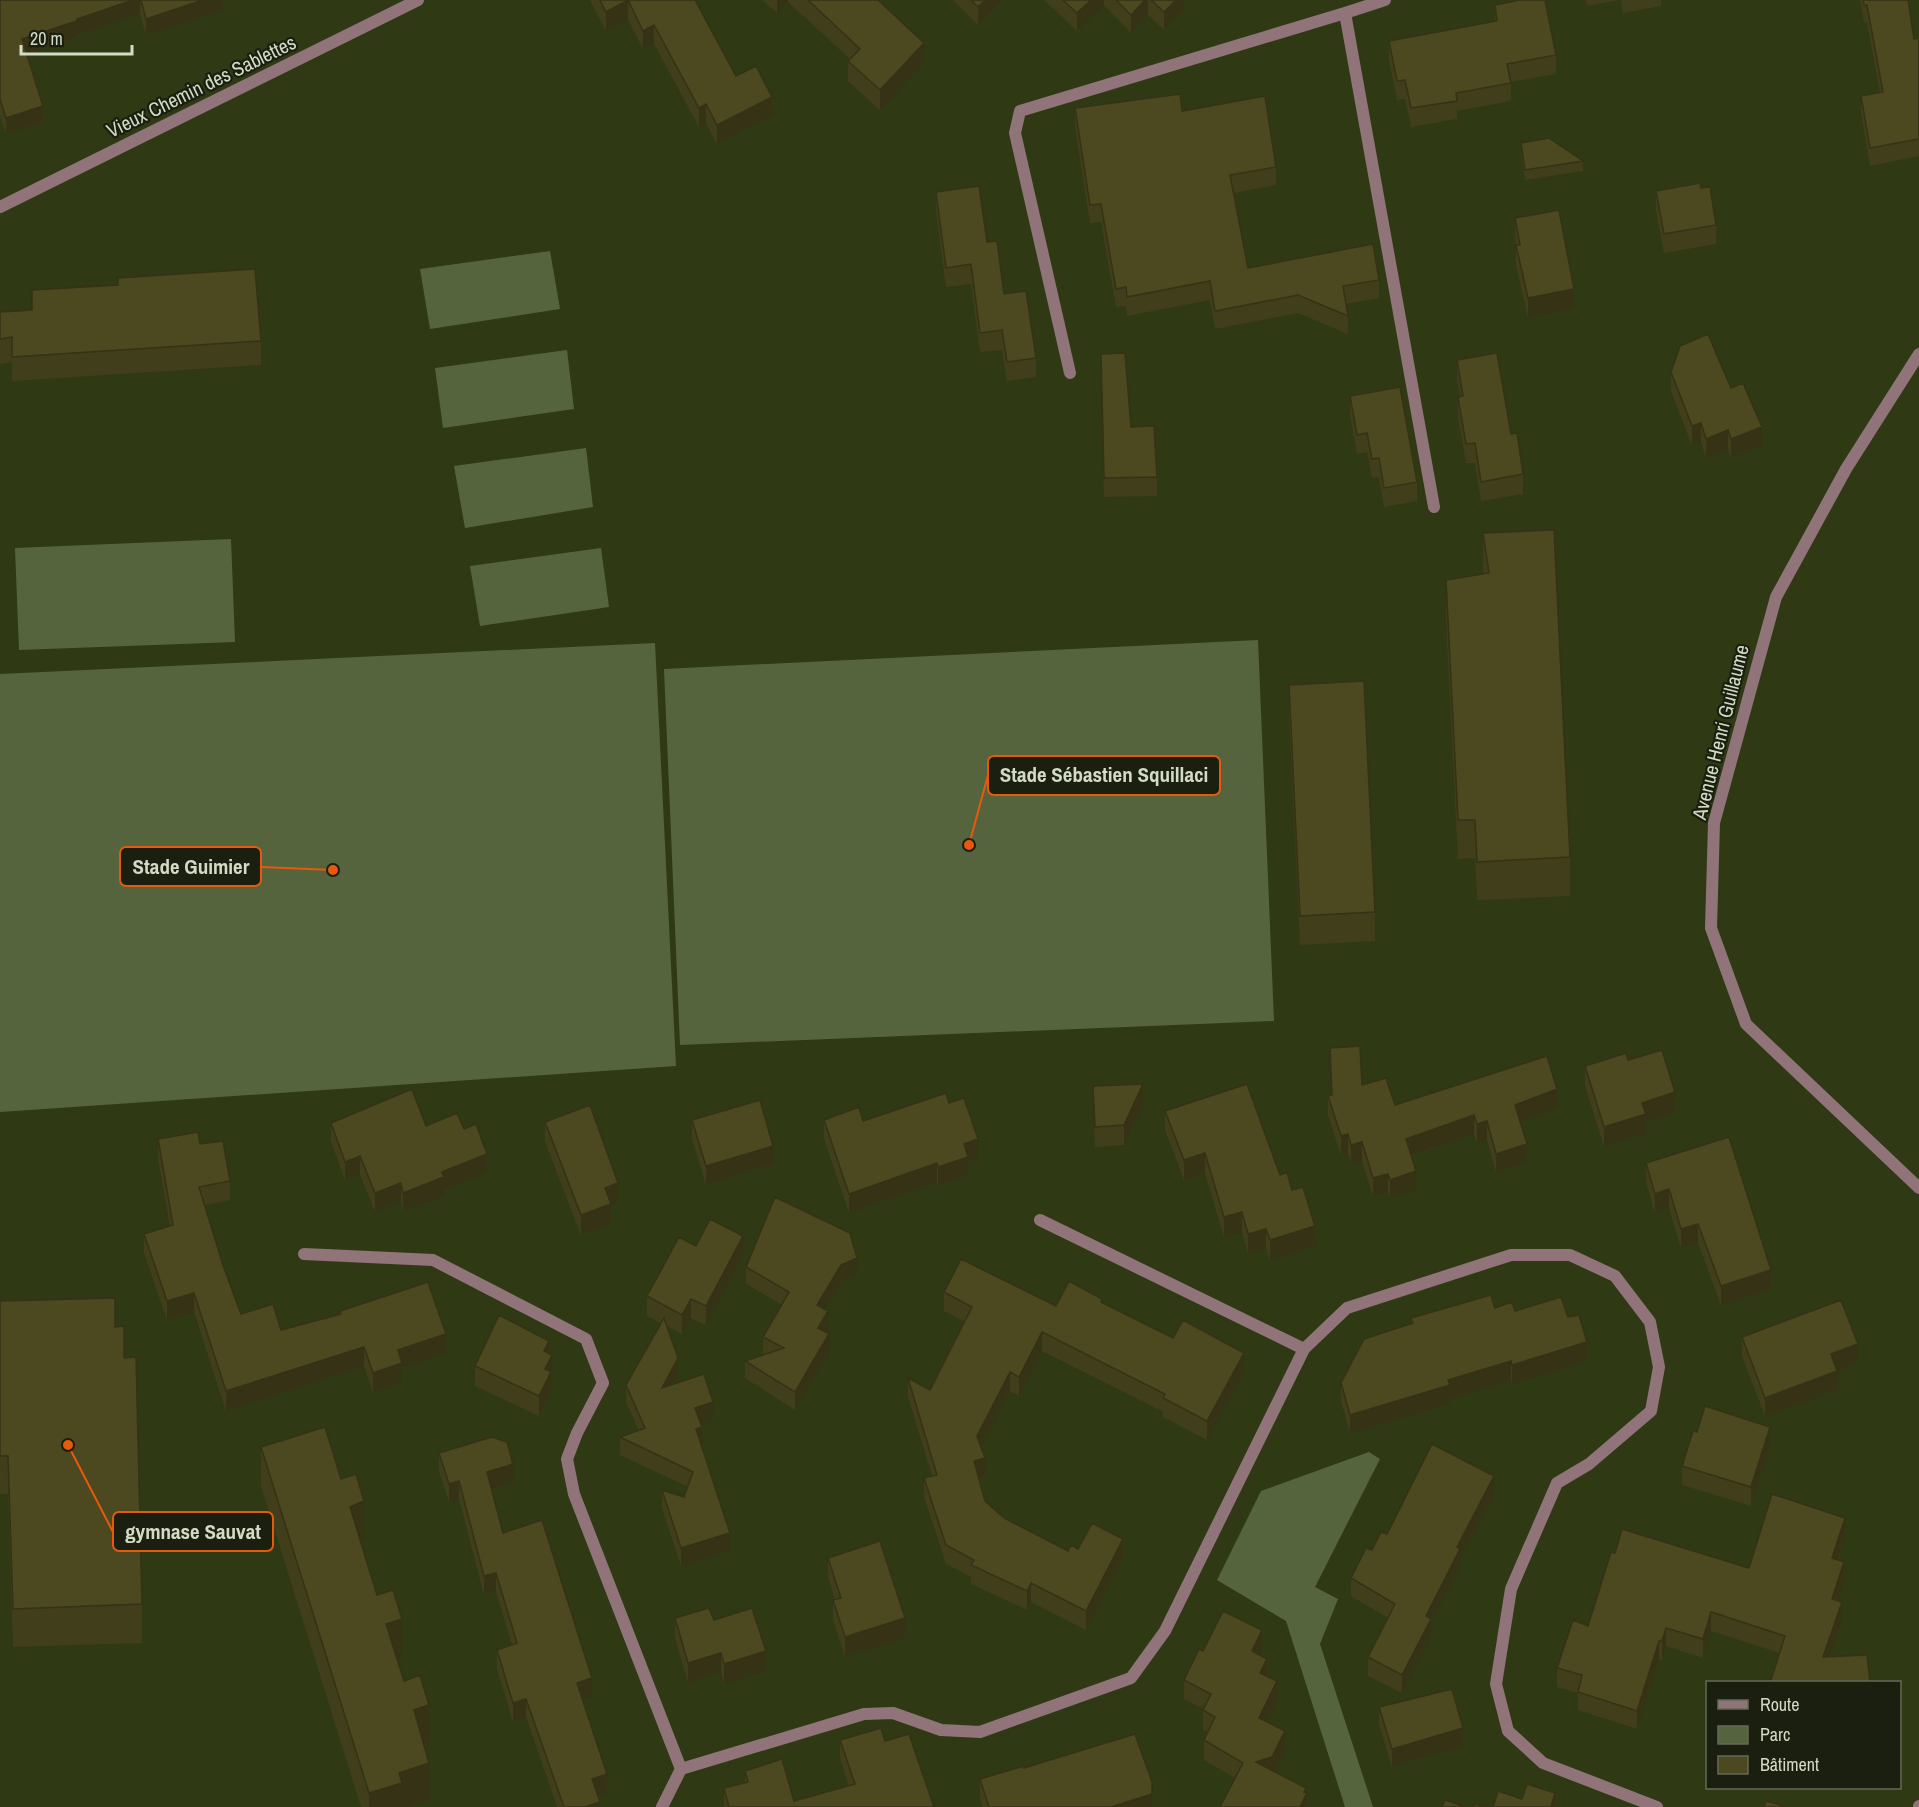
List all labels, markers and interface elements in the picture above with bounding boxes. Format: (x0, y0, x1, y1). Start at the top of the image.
scale bar (21, 18, 132, 56)
text: 20 m (30, 26, 63, 51)
street label: Vieux Chemin des Sablettes (102, 28, 300, 144)
street label: Avenue Henri Guillaume (1685, 642, 1755, 823)
callout: Stade Sébastien Squillaci (988, 756, 1220, 795)
text: Stade Sébastien Squillaci (1000, 760, 1208, 789)
callout: Stade Guimier (120, 847, 261, 886)
text: Stade Guimier (133, 852, 250, 881)
callout: gymnase Sauvat (113, 1512, 273, 1551)
text: gymnase Sauvat (125, 1517, 261, 1546)
legend (1706, 1681, 1901, 1789)
text: Route (1760, 1692, 1799, 1717)
text: Parc (1760, 1722, 1790, 1747)
text: Bâtiment (1760, 1752, 1819, 1777)

